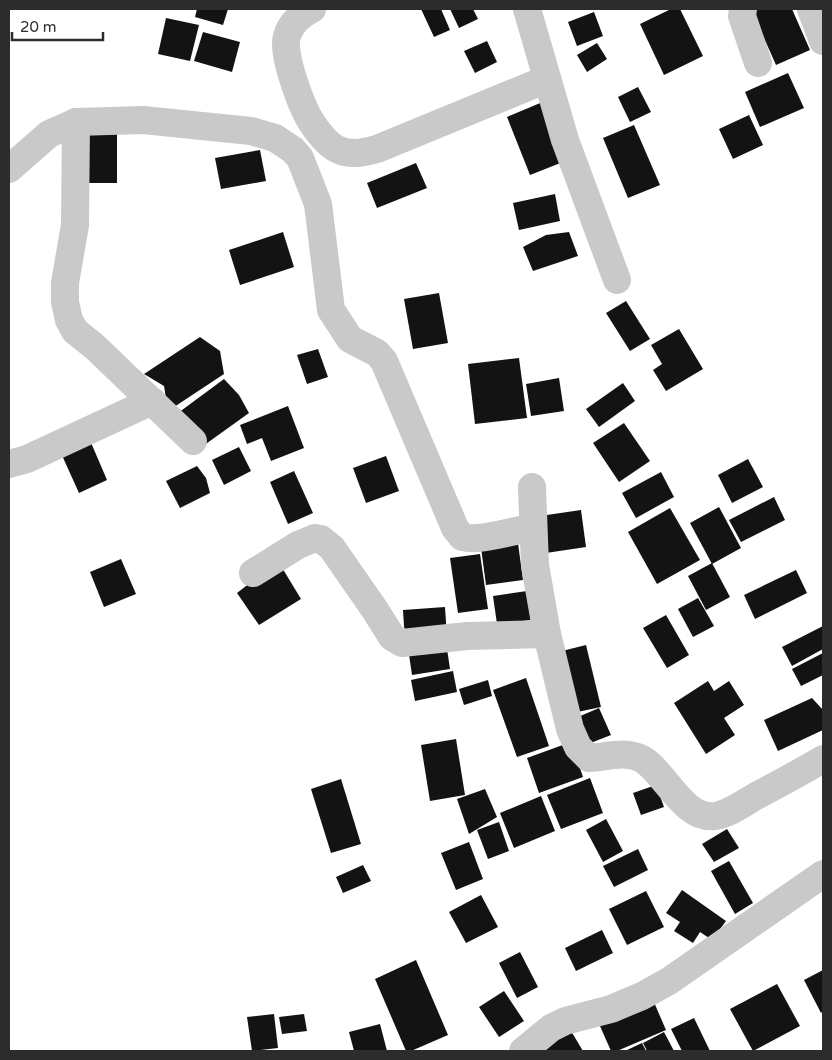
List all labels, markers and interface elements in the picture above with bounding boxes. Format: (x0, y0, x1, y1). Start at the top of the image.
scale bar (12, 10, 104, 42)
text: 20 m (20, 18, 57, 36)

